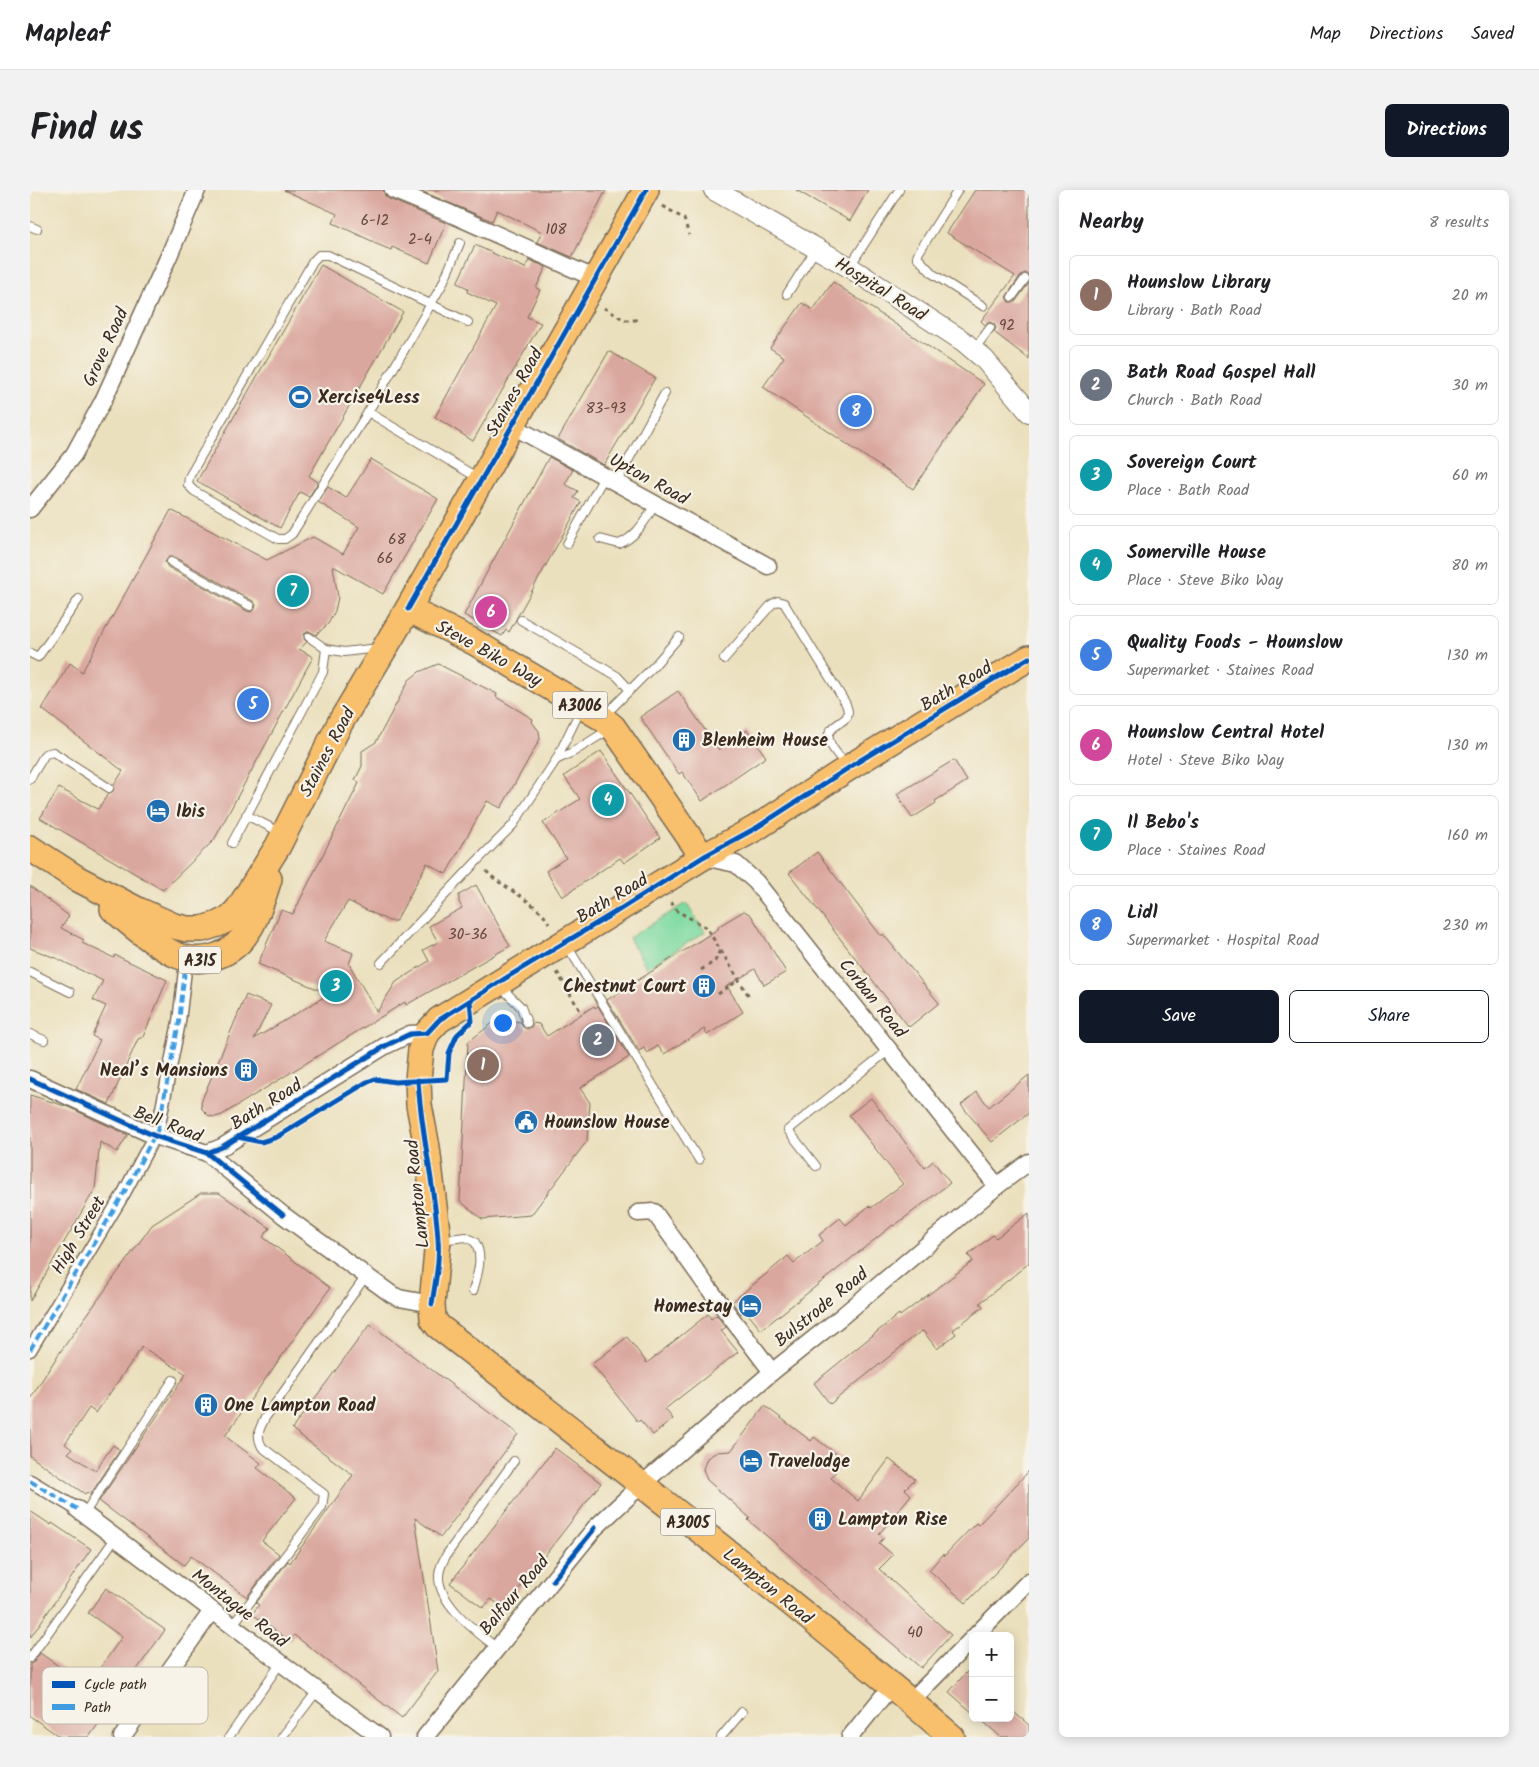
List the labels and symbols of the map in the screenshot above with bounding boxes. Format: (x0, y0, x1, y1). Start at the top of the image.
house number: 6-12 (361, 209, 389, 233)
house number: 108 (545, 218, 568, 242)
house number: 2-4 (408, 228, 432, 252)
street label: Hospital Road (828, 250, 933, 331)
street label: Grove Road (75, 302, 138, 392)
house number: 92 (999, 314, 1015, 338)
street label: Staines Road (479, 342, 552, 443)
sports icon: Xercise4Less (287, 384, 313, 410)
place label: Xercise4Less (317, 384, 420, 413)
pin: 8 (840, 392, 872, 430)
house number: 83-93 (586, 397, 627, 421)
street label: Upton Road (603, 446, 694, 515)
house number: 68 (388, 528, 407, 552)
house number: 66 (377, 547, 393, 571)
pin: 7 (277, 572, 309, 610)
pin: 6 (475, 593, 507, 631)
street label: Steve Biko Way (430, 613, 547, 696)
street label: Bath Road (915, 654, 999, 720)
pin: 5 (237, 685, 269, 723)
road number: A3006 (552, 692, 608, 718)
street label: Staines Road (293, 702, 365, 803)
building icon: Blenheim House (671, 727, 697, 753)
place label: Blenheim House (702, 727, 828, 756)
pin: 4 (592, 781, 624, 819)
hotel icon: Ibis (145, 798, 171, 824)
place label: Ibis (176, 798, 205, 827)
street label: Bath Road (571, 866, 655, 932)
house number: 30-36 (448, 923, 488, 947)
road number: A315 (179, 946, 221, 974)
street label: Corban Road (830, 953, 914, 1046)
pin: 3 (320, 967, 352, 1005)
place label: Chestnut Court (563, 973, 687, 1002)
building icon: Chestnut Court (691, 973, 717, 999)
your location (490, 1010, 516, 1036)
pin: 2 (582, 1021, 614, 1059)
pin: 1 (467, 1046, 499, 1084)
place label: Neal’s Mansions (100, 1057, 229, 1086)
building icon: Neal’s Mansions (233, 1057, 259, 1083)
street label: Bath Road (225, 1071, 309, 1139)
street label: Bell Road (129, 1099, 207, 1152)
public building icon: Hounslow House (513, 1109, 539, 1135)
place label: Hounslow House (544, 1109, 670, 1138)
street label: Lampton Road (398, 1137, 439, 1250)
street label: High Street (44, 1190, 115, 1281)
street label: Bulstrode Road (769, 1260, 876, 1355)
place label: Homestay (653, 1293, 733, 1322)
hotel icon: Homestay (737, 1293, 763, 1319)
building icon: One Lampton Road (193, 1392, 219, 1418)
place label: One Lampton Road (224, 1392, 376, 1421)
hotel icon: Travelodge (738, 1448, 764, 1474)
place label: Travelodge (768, 1448, 850, 1477)
building icon: Lampton Rise (807, 1506, 833, 1532)
place label: Lampton Rise (838, 1506, 948, 1535)
road number: A3005 (660, 1508, 716, 1535)
street label: Lampton Road (715, 1542, 819, 1633)
street label: Balfour Road (473, 1549, 558, 1643)
street label: Montague Road (184, 1562, 294, 1657)
house number: 40 (907, 1621, 923, 1645)
legend (42, 1667, 208, 1724)
text: Cycle path (84, 1674, 147, 1696)
text: Path (84, 1697, 111, 1719)

